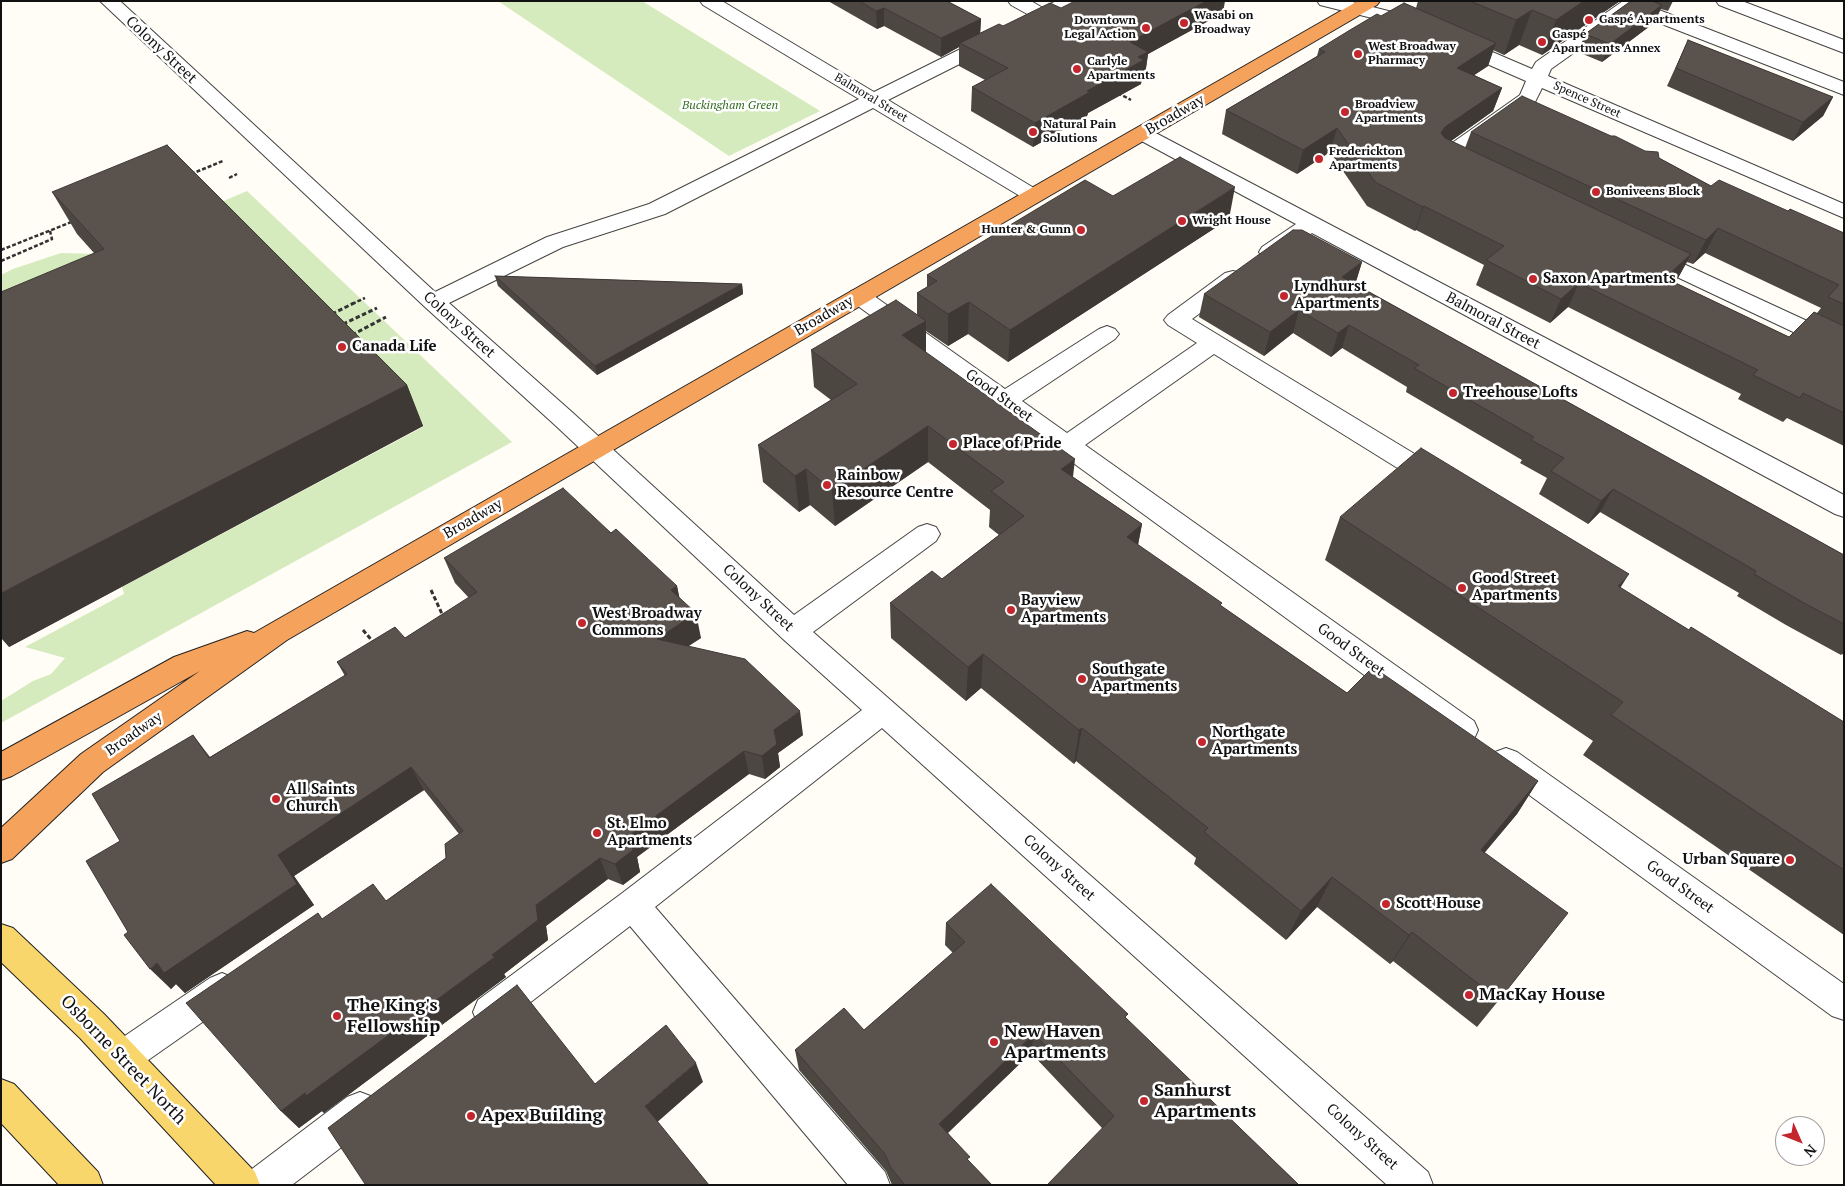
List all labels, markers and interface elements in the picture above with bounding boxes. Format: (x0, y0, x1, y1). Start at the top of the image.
place label: Wasabi on Broadway (1194, 9, 1253, 37)
street label: Colony Street (122, 13, 200, 87)
place label: Gaspé Apartments (1599, 13, 1705, 27)
place label: Downtown Legal Action (1064, 14, 1136, 42)
marker: Gaspé Apartments (1583, 14, 1595, 26)
marker: Wasabi on Broadway (1178, 17, 1190, 29)
marker: Downtown Legal Action (1140, 22, 1152, 34)
place label: Gaspé Apartments Annex (1552, 28, 1661, 56)
marker: Gaspé Apartments Annex (1536, 36, 1548, 48)
place label: West Broadway Pharmacy (1368, 40, 1456, 68)
marker: West Broadway Pharmacy (1352, 48, 1364, 60)
place label: Carlyle Apartments (1087, 55, 1155, 83)
marker: Carlyle Apartments (1071, 63, 1083, 75)
street label: Balmoral Street (832, 70, 910, 126)
street label: Spence Street (1551, 79, 1623, 121)
street label: Broadway (1142, 91, 1208, 139)
place label: Broadview Apartments (1355, 98, 1423, 126)
park label: Buckingham Green (682, 99, 778, 113)
marker: Broadview Apartments (1339, 106, 1351, 118)
place label: Natural Pain Solutions (1043, 118, 1116, 146)
marker: Natural Pain Solutions (1027, 126, 1039, 138)
place label: Frederickton Apartments (1329, 145, 1403, 173)
marker: Frederickton Apartments (1313, 153, 1325, 165)
place label: Boniveens Block (1606, 185, 1700, 199)
marker: Boniveens Block (1590, 186, 1602, 198)
place label: Wright House (1192, 214, 1271, 228)
marker: Wright House (1176, 215, 1188, 227)
place label: Hunter & Gunn (982, 223, 1071, 237)
marker: Hunter & Gunn (1075, 224, 1087, 236)
place label: Saxon Apartments (1543, 270, 1676, 288)
marker: Saxon Apartments (1527, 273, 1539, 285)
place label: Lyndhurst Apartments (1294, 278, 1379, 313)
street label: Colony Street (419, 288, 499, 362)
street label: Balmoral Street (1443, 289, 1543, 353)
marker: Lyndhurst Apartments (1278, 290, 1290, 302)
street label: Broadway (791, 292, 857, 340)
place label: Canada Life (352, 338, 437, 356)
marker: Canada Life (336, 341, 348, 353)
street label: Good Street (962, 366, 1036, 426)
place label: Treehouse Lofts (1463, 384, 1578, 402)
marker: Treehouse Lofts (1447, 387, 1459, 399)
place label: Place of Pride (963, 435, 1062, 453)
marker: Place of Pride (947, 438, 959, 450)
place label: Rainbow Resource Centre (837, 467, 953, 502)
marker: Rainbow Resource Centre (821, 479, 833, 491)
street label: Broadway (440, 495, 506, 543)
street label: Colony Street (719, 561, 797, 635)
place label: Good Street Apartments (1472, 570, 1557, 605)
marker: Good Street Apartments (1456, 582, 1468, 594)
place label: Bayview Apartments (1021, 592, 1106, 627)
marker: Bayview Apartments (1005, 604, 1017, 616)
place label: West Broadway Commons (592, 605, 702, 640)
marker: West Broadway Commons (576, 617, 588, 629)
street label: Good Street (1314, 620, 1388, 680)
place label: Southgate Apartments (1092, 661, 1177, 696)
marker: Southgate Apartments (1076, 673, 1088, 685)
street label: Broadway (102, 708, 166, 760)
place label: Northgate Apartments (1212, 724, 1297, 759)
marker: Northgate Apartments (1196, 736, 1208, 748)
place label: All Saints Church (286, 781, 355, 816)
marker: All Saints Church (270, 793, 282, 805)
place label: St. Elmo Apartments (607, 815, 692, 850)
marker: St. Elmo Apartments (591, 827, 603, 839)
street label: Colony Street (1019, 831, 1099, 905)
place label: Urban Square (1683, 851, 1780, 869)
marker: Urban Square (1784, 854, 1796, 866)
street label: Good Street (1643, 857, 1717, 917)
place label: Scott House (1396, 895, 1481, 913)
marker: Scott House (1380, 898, 1392, 910)
place label: MacKay House (1479, 984, 1605, 1006)
marker: MacKay House (1463, 989, 1475, 1001)
street label: Osborne Street North (56, 991, 190, 1129)
place label: The King's Fellowship (347, 995, 440, 1038)
marker: The King's Fellowship (331, 1010, 343, 1022)
place label: New Haven Apartments (1004, 1021, 1106, 1064)
marker: New Haven Apartments (988, 1036, 1000, 1048)
place label: Sanhurst Apartments (1154, 1080, 1256, 1122)
marker: Sanhurst Apartments (1138, 1095, 1150, 1107)
street label: Colony Street (1322, 1100, 1402, 1174)
place label: Apex Building (481, 1105, 603, 1127)
marker: Apex Building (465, 1110, 477, 1122)
north arrow (1775, 1116, 1825, 1166)
text: N (1800, 1141, 1821, 1161)

